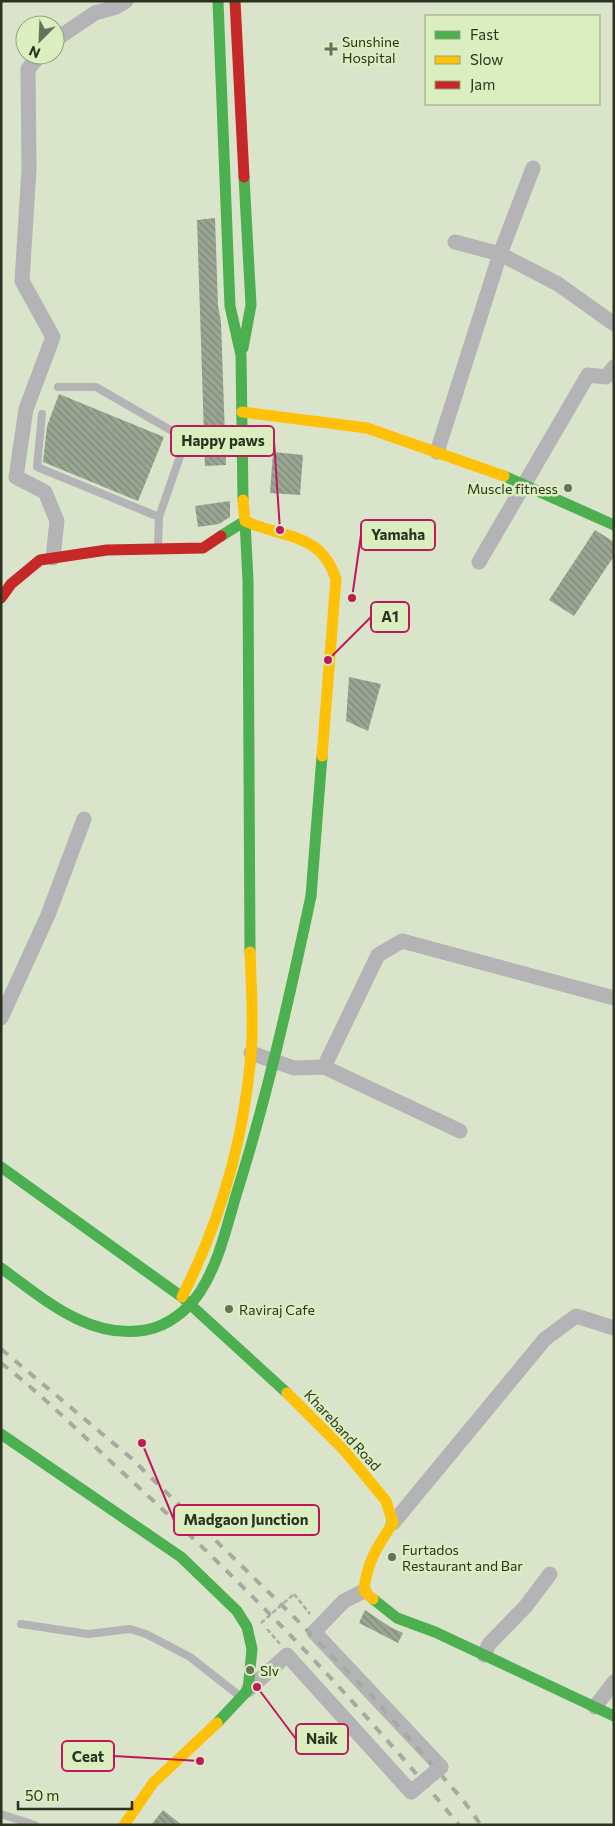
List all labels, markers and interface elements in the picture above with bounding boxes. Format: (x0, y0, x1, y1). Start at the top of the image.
north arrow (15, 15, 65, 65)
legend (425, 15, 600, 105)
text: Fast (470, 25, 499, 43)
place label: Sunshine Hospital (342, 33, 399, 66)
text: N (26, 42, 43, 62)
marker: Sunshine Hospital (324, 42, 338, 56)
text: Slow (470, 50, 503, 68)
text: Jam (470, 75, 495, 93)
callout: Happy paws (171, 426, 274, 456)
text: Happy paws (181, 431, 265, 449)
place label: Muscle fitness (467, 480, 558, 497)
marker: Muscle fitness (562, 482, 574, 494)
callout: Yamaha (361, 520, 435, 550)
text: Yamaha (371, 525, 425, 543)
callout: A1 (371, 602, 409, 632)
text: A1 (381, 607, 399, 625)
place label: Raviraj Cafe (239, 1301, 315, 1318)
marker: Raviraj Cafe (223, 1303, 235, 1315)
street label: Khareband Road (301, 1386, 385, 1474)
callout: Madgaon Junction (174, 1505, 319, 1535)
text: Madgaon Junction (183, 1510, 309, 1528)
place label: Furtados Restaurant and Bar (402, 1541, 523, 1574)
marker: Furtados Restaurant and Bar (386, 1551, 398, 1563)
place label: Slv (260, 1662, 279, 1679)
marker: Slv (244, 1664, 256, 1676)
callout: Naik (296, 1724, 348, 1754)
text: Naik (306, 1729, 338, 1747)
callout: Ceat (62, 1741, 114, 1771)
text: Ceat (72, 1747, 104, 1765)
scale bar (18, 1778, 131, 1810)
text: 50 m (25, 1786, 59, 1804)

